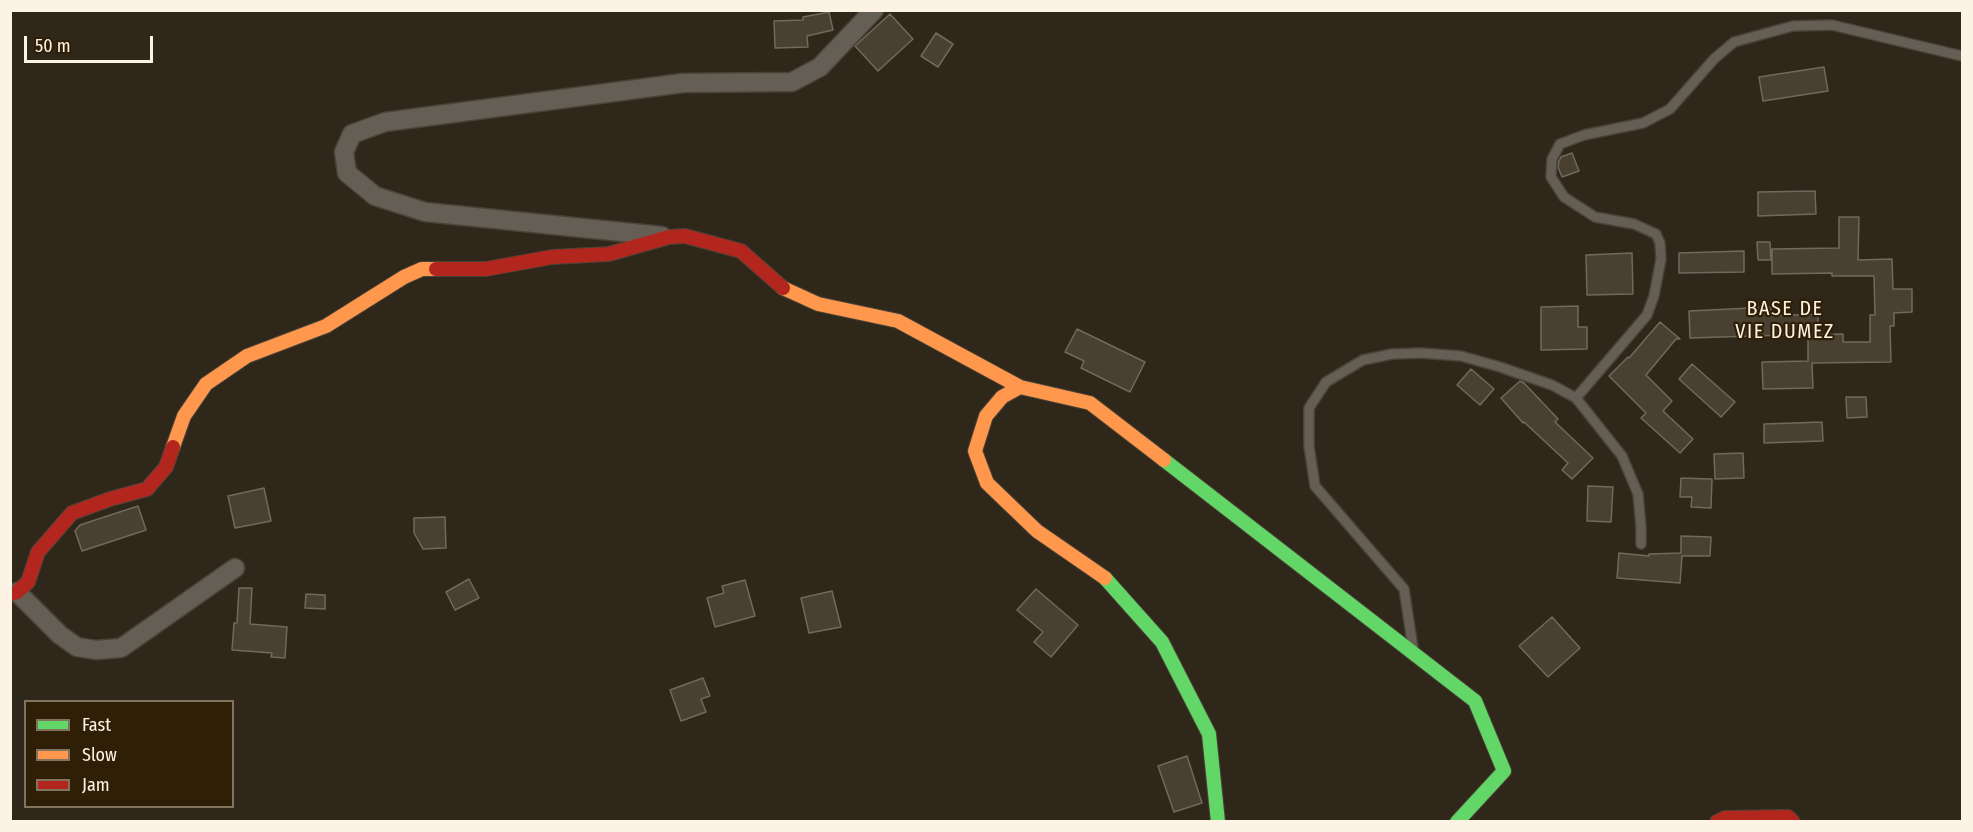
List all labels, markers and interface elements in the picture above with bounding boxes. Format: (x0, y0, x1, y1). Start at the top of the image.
scale bar (27, 24, 156, 62)
text: 50 m (35, 35, 71, 57)
district label: BASE DE VIE DUMEZ (1735, 297, 1835, 344)
legend (24, 700, 234, 808)
text: Fast (82, 714, 111, 736)
text: Slow (82, 744, 117, 766)
text: Jam (82, 774, 110, 796)

